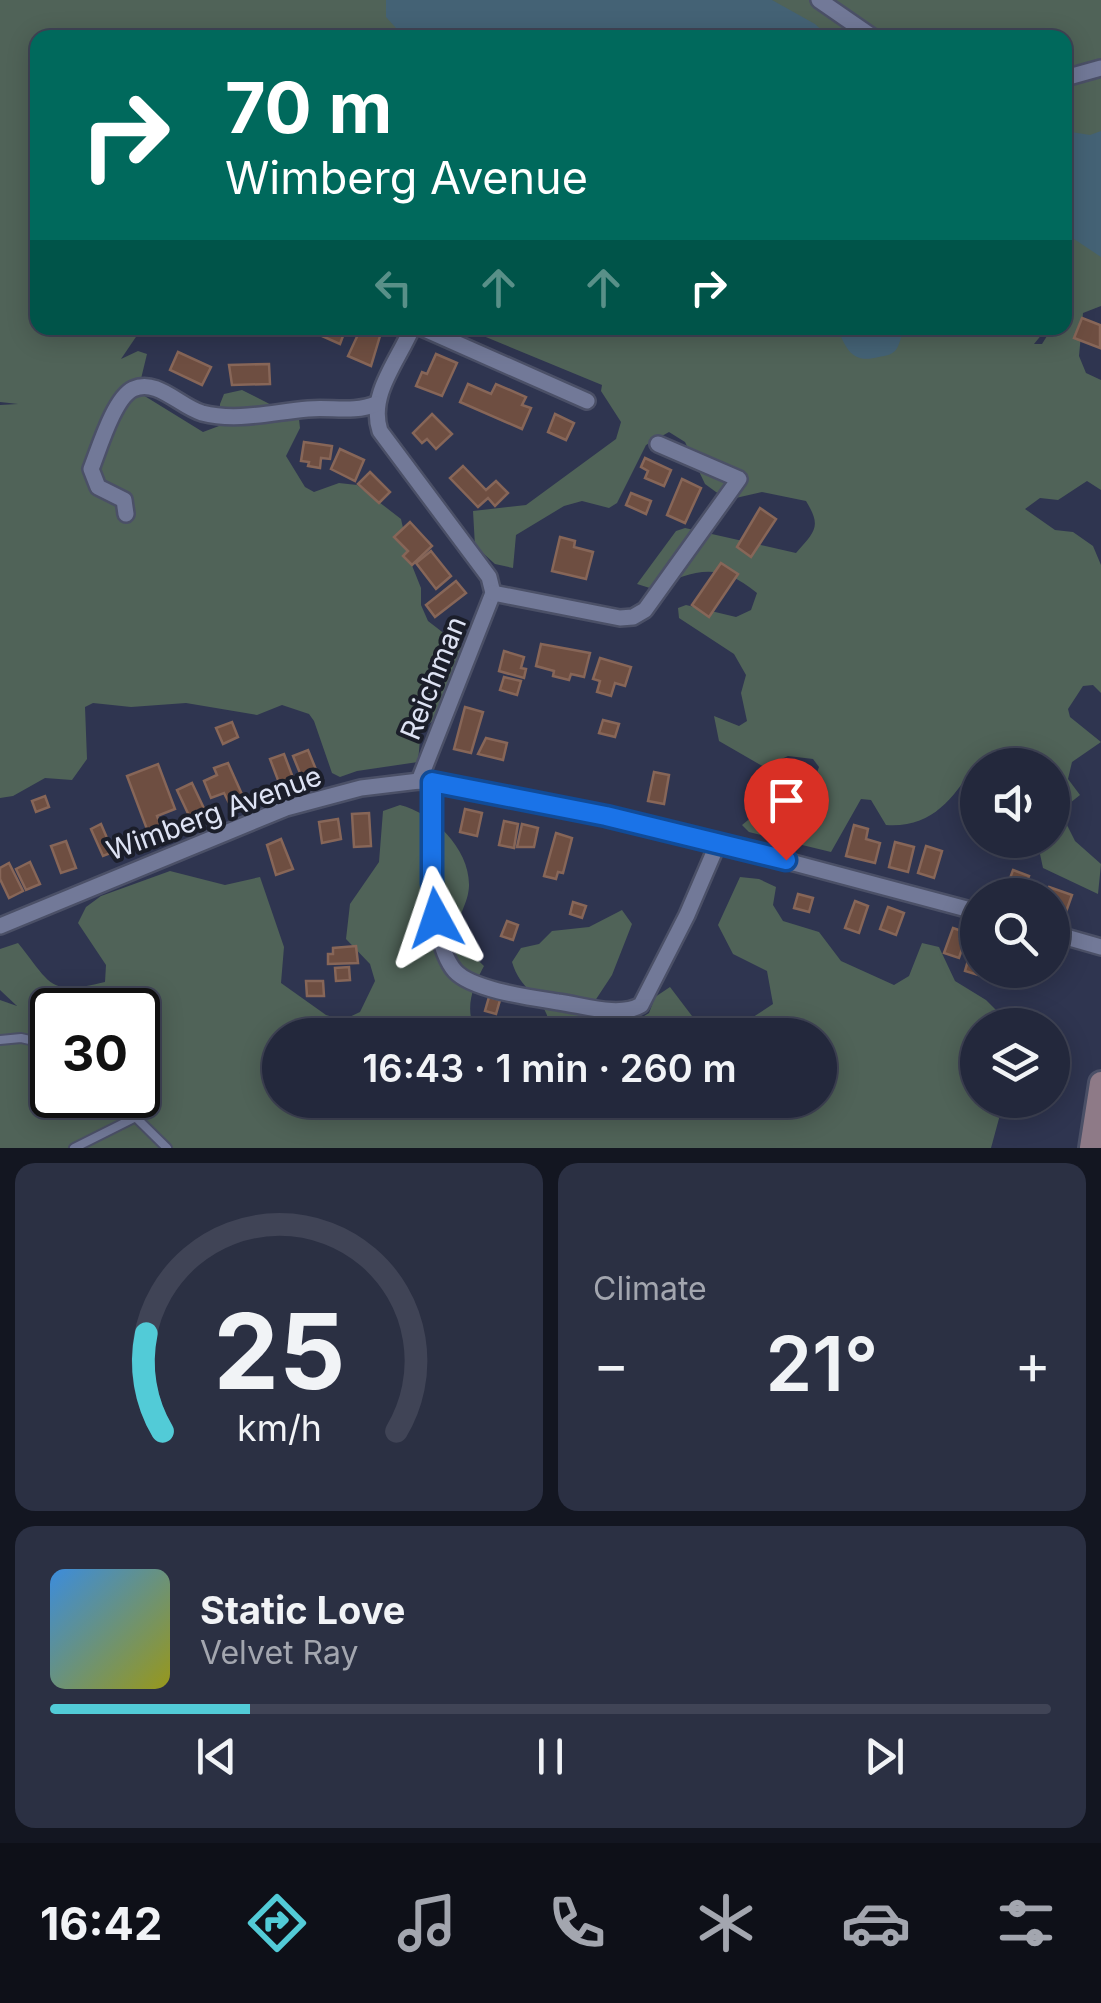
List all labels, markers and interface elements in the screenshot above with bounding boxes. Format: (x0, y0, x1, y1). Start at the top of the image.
text: 70 m (225, 65, 392, 150)
icon: right (60, 70, 190, 200)
text: Wimberg Avenue (225, 150, 588, 205)
icon: left (366, 260, 421, 315)
icon: ahead (471, 260, 526, 315)
icon: ahead (576, 260, 631, 315)
icon: right (681, 260, 736, 315)
street label: Reichman (393, 611, 473, 745)
map controls (960, 748, 1070, 1118)
button: sound (960, 748, 1070, 858)
street label: Wimberg Avenue (102, 758, 326, 868)
pin (744, 758, 829, 861)
icon: arrive (759, 773, 814, 828)
position arrow (384, 866, 488, 970)
button: search (960, 878, 1070, 988)
speed limit sign: 30 (30, 988, 160, 1118)
button: layers (960, 1008, 1070, 1118)
text: 16:43 · 1 min · 260 m (362, 1045, 737, 1091)
text: Climate (593, 1269, 707, 1308)
text: 25 (213, 1288, 345, 1414)
text: 21° (766, 1318, 878, 1409)
text: − (593, 1331, 629, 1397)
text: + (1015, 1331, 1051, 1397)
text: km/h (237, 1406, 321, 1450)
text: Static Love (200, 1587, 405, 1633)
text: Velvet Ray (200, 1633, 358, 1672)
icon: previous (189, 1729, 244, 1784)
icon: pause (523, 1729, 578, 1784)
icon: next (857, 1729, 912, 1784)
icon: directions (242, 1888, 312, 1958)
icon: music (392, 1888, 462, 1958)
icon: phone (542, 1888, 612, 1958)
icon: climate (691, 1888, 761, 1958)
icon: car (841, 1888, 911, 1958)
icon: filters (991, 1888, 1061, 1958)
text: 16:42 (40, 1896, 162, 1951)

